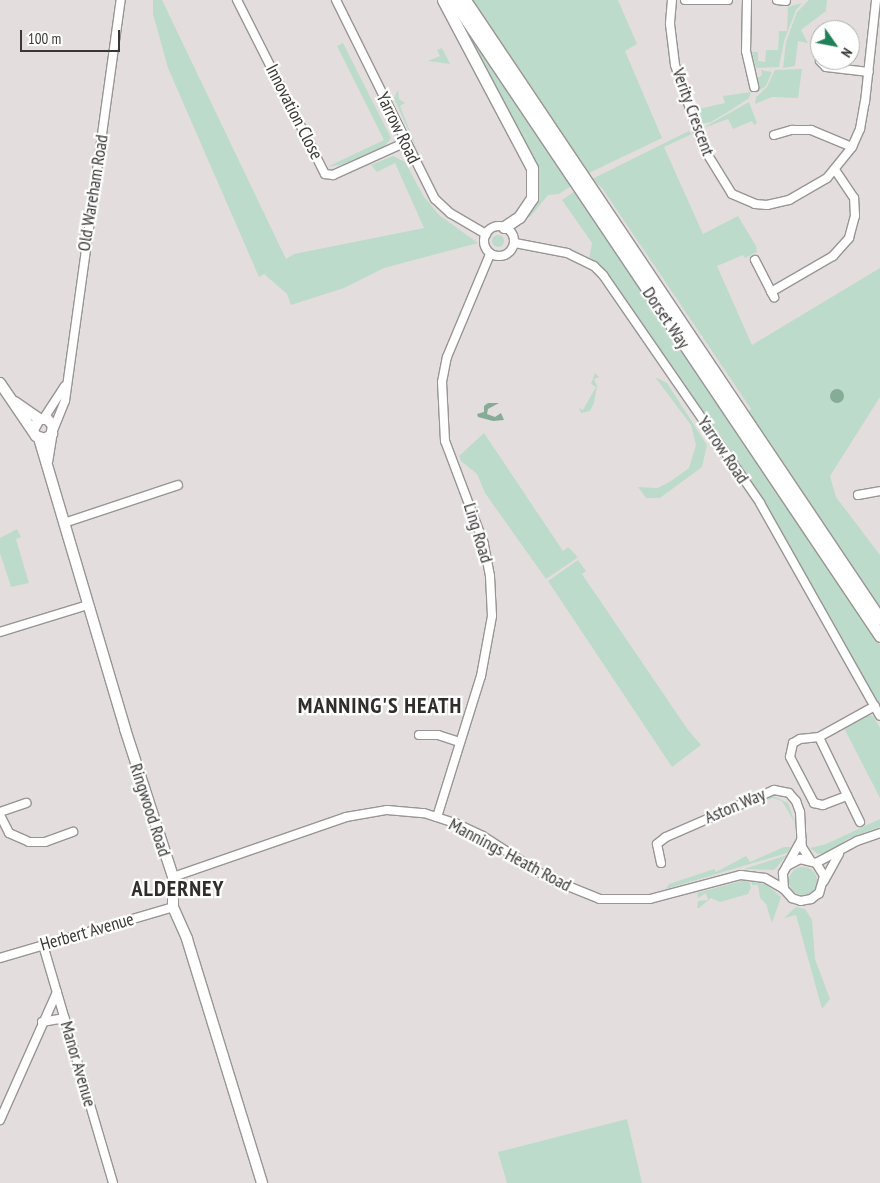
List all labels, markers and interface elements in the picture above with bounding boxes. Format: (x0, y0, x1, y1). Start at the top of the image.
scale bar (22, 20, 122, 52)
north arrow (810, 20, 860, 70)
text: 100 m (28, 29, 61, 48)
text: N (837, 45, 856, 61)
street label: Innovation Close (261, 61, 327, 163)
street label: Verity Crescent (667, 65, 719, 159)
street label: Yarrow Road (371, 89, 425, 167)
street label: Old Wareham Road (73, 133, 113, 253)
street label: Dorset Way (638, 283, 694, 353)
street label: Yarrow Road (693, 412, 753, 488)
street label: Ling Road (459, 500, 497, 566)
district label: MANNING'S HEATH (296, 693, 464, 719)
street label: Ringwood Road (125, 761, 175, 859)
street label: Aston Way (701, 783, 769, 829)
street label: Mannings Heath Road (445, 814, 575, 896)
district label: ALDERNEY (131, 876, 225, 902)
street label: Herbert Avenue (37, 908, 137, 956)
street label: Manor Avenue (55, 1018, 101, 1110)

